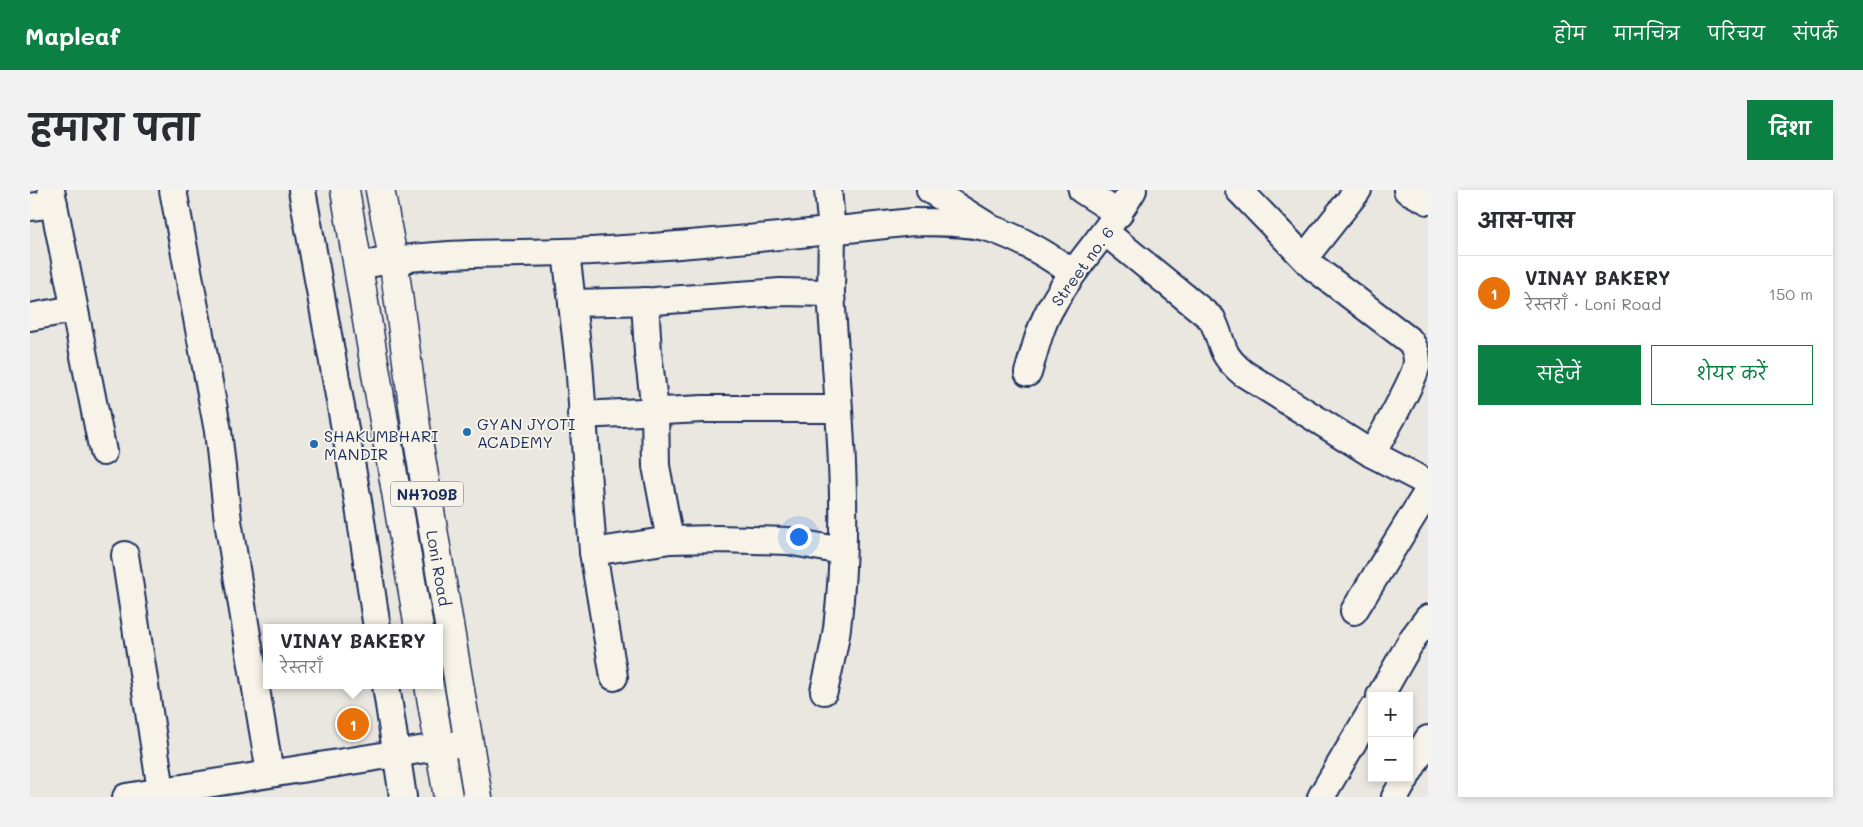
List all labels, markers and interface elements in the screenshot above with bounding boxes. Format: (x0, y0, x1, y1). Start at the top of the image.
text: Mapleaf (25, 20, 120, 51)
text: होम (1554, 21, 1586, 45)
text: मानचित्र (1614, 21, 1680, 45)
text: परिचय (1708, 21, 1765, 45)
text: संपर्क (1793, 21, 1838, 45)
button: दिशा (1747, 100, 1833, 160)
text: हमारा पता (30, 103, 198, 149)
text: आस-पास (1478, 206, 1574, 233)
street label: Street no. 6 (1046, 222, 1118, 310)
text: VINAY BAKERY (1525, 265, 1671, 290)
text: 1 (1490, 283, 1498, 304)
text: 150 m (1769, 283, 1813, 304)
text: रेस्तराँ · Loni Road (1525, 293, 1661, 314)
button: सहेजें (1478, 345, 1641, 405)
button: शेयर करें (1651, 345, 1813, 405)
place label: GYAN JYOTI ACADEMY (477, 413, 575, 452)
place label: SHAKUMBHARI MANDIR (324, 425, 438, 464)
marker: GYAN JYOTI ACADEMY (461, 426, 473, 438)
marker: SHAKUMBHARI MANDIR (308, 438, 320, 450)
road number: NH709B (391, 482, 463, 506)
your location (786, 524, 812, 550)
street label: Loni Road (422, 528, 456, 608)
popup (263, 624, 443, 689)
text: VINAY BAKERY (280, 628, 426, 653)
text: रेस्तराँ (280, 656, 323, 677)
map controls (1368, 692, 1413, 782)
button: + (1368, 692, 1413, 737)
pin: 1 (337, 705, 369, 743)
button: − (1368, 737, 1413, 782)

